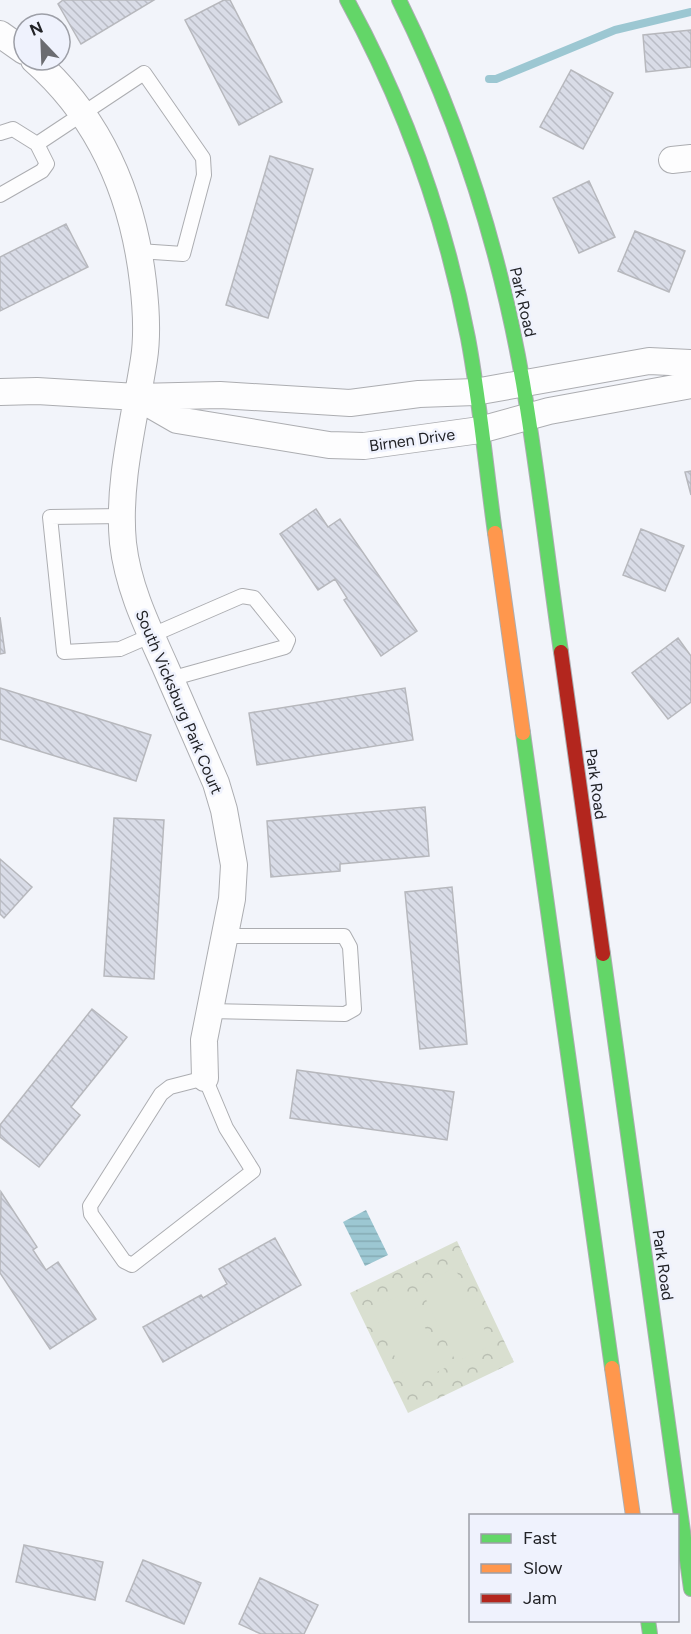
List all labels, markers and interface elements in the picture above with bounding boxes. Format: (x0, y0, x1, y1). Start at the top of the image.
north arrow (12, 12, 72, 72)
text: N (27, 17, 46, 40)
street label: Park Road (506, 265, 540, 339)
street label: Birnen Drive (368, 425, 456, 455)
street label: South Vicksburg Park Court (132, 607, 226, 797)
street label: Park Road (582, 747, 610, 821)
street label: Park Road (649, 1228, 677, 1302)
legend (469, 1514, 679, 1622)
text: Fast (523, 1527, 557, 1549)
text: Slow (523, 1557, 562, 1579)
text: Jam (523, 1587, 557, 1609)

